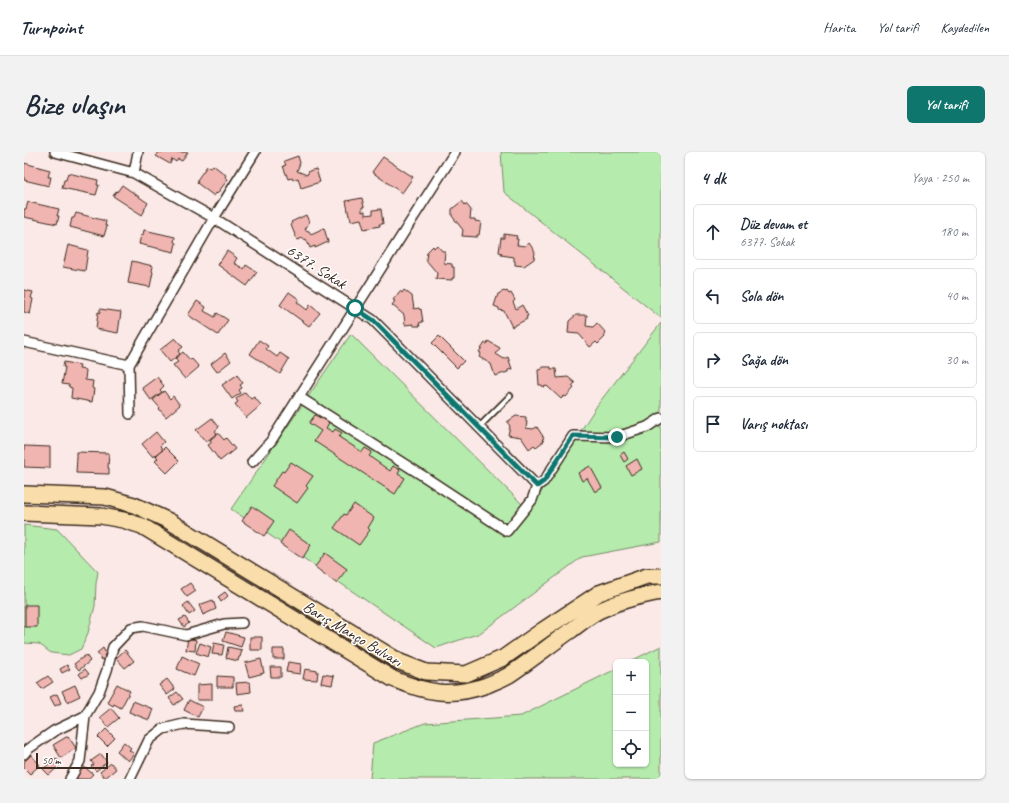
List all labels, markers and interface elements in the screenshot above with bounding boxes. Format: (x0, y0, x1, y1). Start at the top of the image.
text: Turnpoint (20, 16, 82, 40)
text: Harita (823, 19, 855, 36)
text: Yol tarifi (877, 19, 919, 36)
text: Kaydedilen (941, 19, 989, 36)
button: Yol tarifi (907, 86, 985, 123)
text: Bize ulaşın (24, 87, 125, 122)
text: 4 dk (701, 168, 726, 189)
text: Yaya · 250 m (912, 170, 969, 186)
text: Düz devam et (740, 215, 807, 234)
icon: ahead (702, 221, 724, 243)
text: 180 m (940, 224, 968, 240)
text: 6377. Sokak (740, 234, 795, 250)
street label: 6377. Sokak (283, 240, 351, 294)
icon: left (702, 285, 724, 307)
text: Sola dön (740, 287, 783, 306)
text: 40 m (946, 288, 968, 304)
route start (346, 299, 364, 317)
icon: right (702, 349, 724, 371)
text: Sağa dön (740, 351, 788, 370)
text: 30 m (946, 352, 968, 368)
icon: arrive (702, 413, 724, 435)
text: Varış noktası (740, 415, 807, 434)
route end (608, 428, 626, 446)
street label: Barış Manço Bulvarı (299, 596, 406, 672)
map controls (613, 659, 649, 767)
button: + (613, 659, 649, 695)
button: − (613, 695, 649, 731)
button: locate (613, 731, 649, 767)
scale bar (36, 751, 108, 770)
text: 50 m (42, 753, 61, 767)

